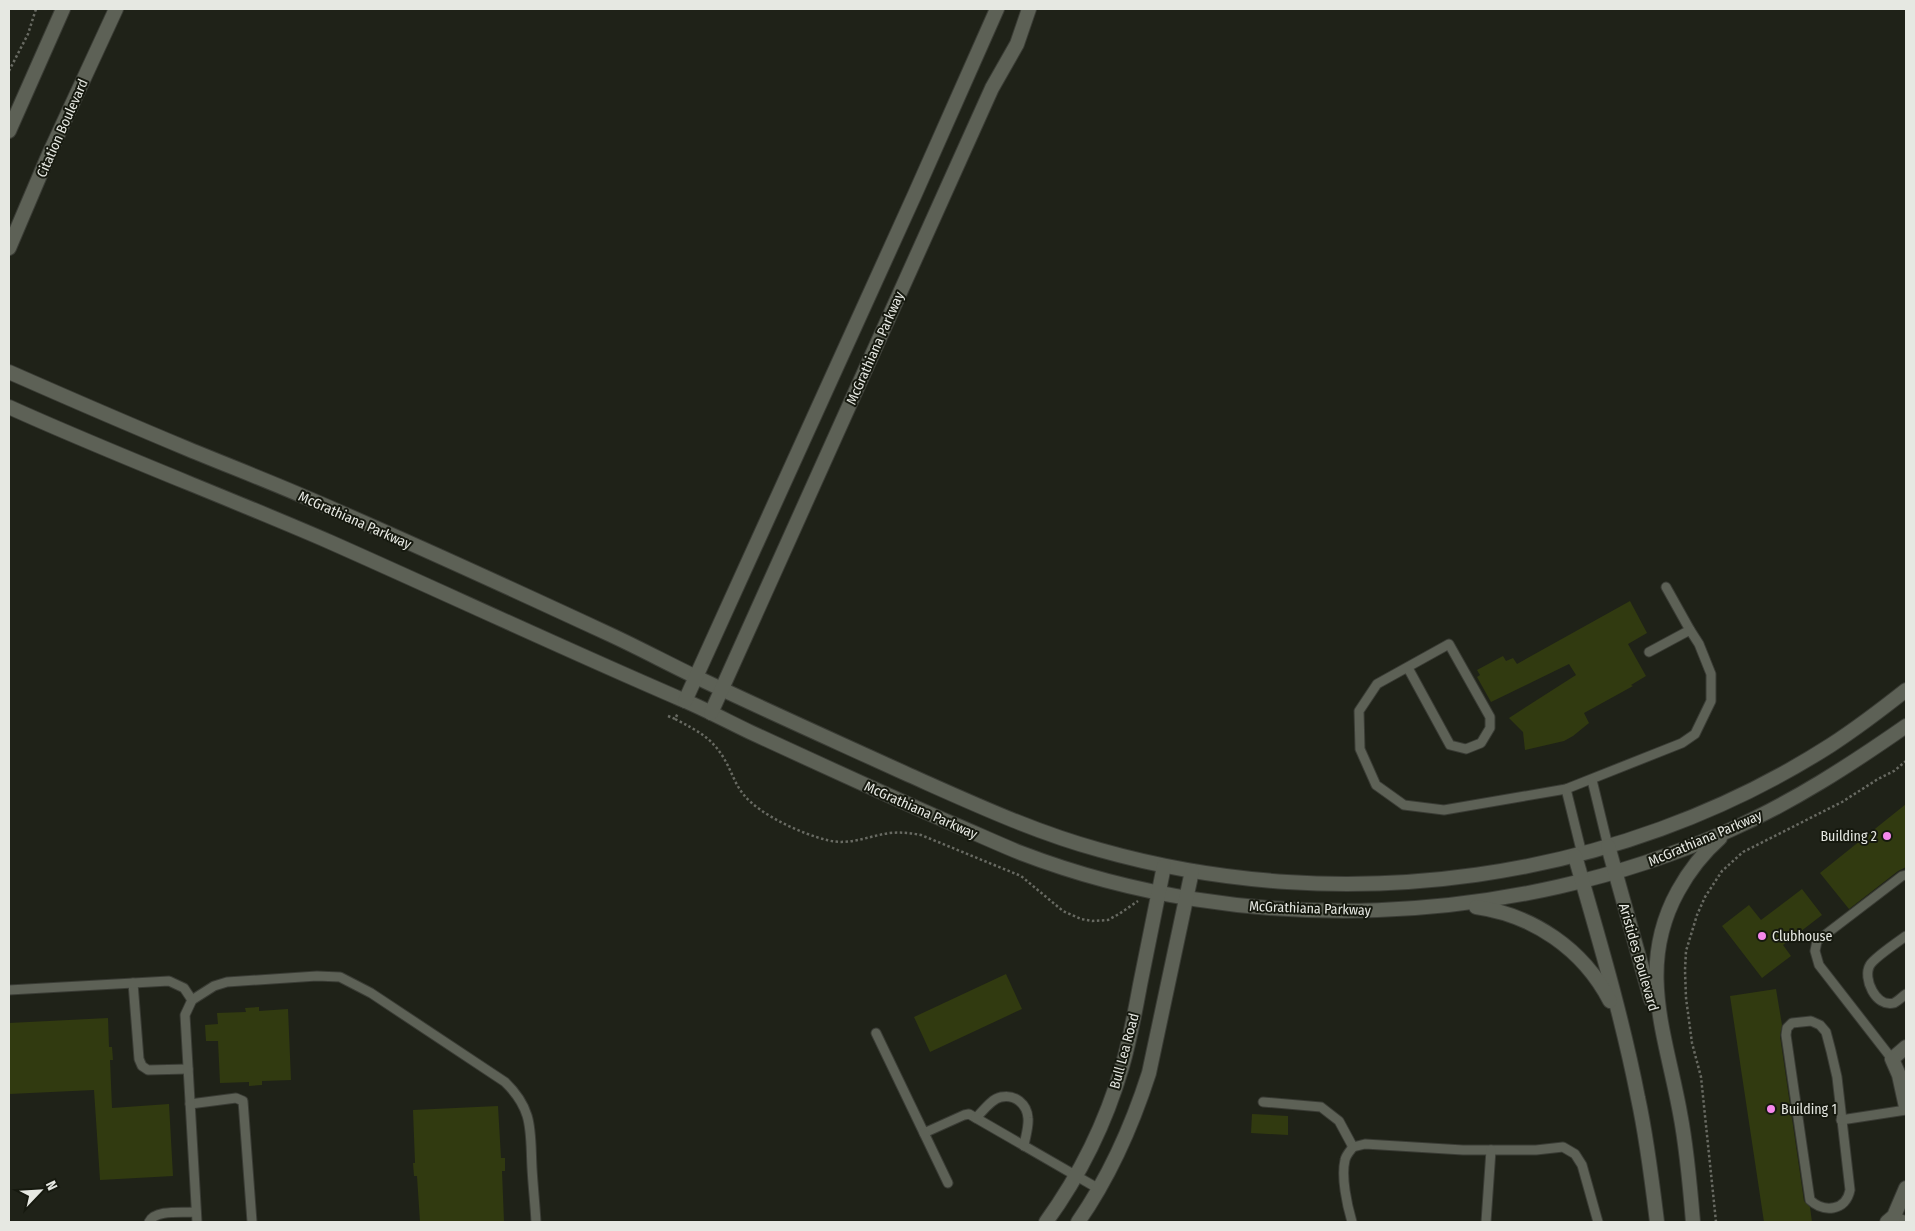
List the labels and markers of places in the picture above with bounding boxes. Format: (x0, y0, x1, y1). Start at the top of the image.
place label: Building 2 (1820, 828, 1877, 845)
marker: Building 2 (1881, 830, 1893, 842)
place label: Clubhouse (1772, 928, 1832, 945)
marker: Clubhouse (1756, 930, 1768, 942)
place label: Building 1 (1781, 1101, 1837, 1118)
marker: Building 1 (1765, 1103, 1777, 1115)

